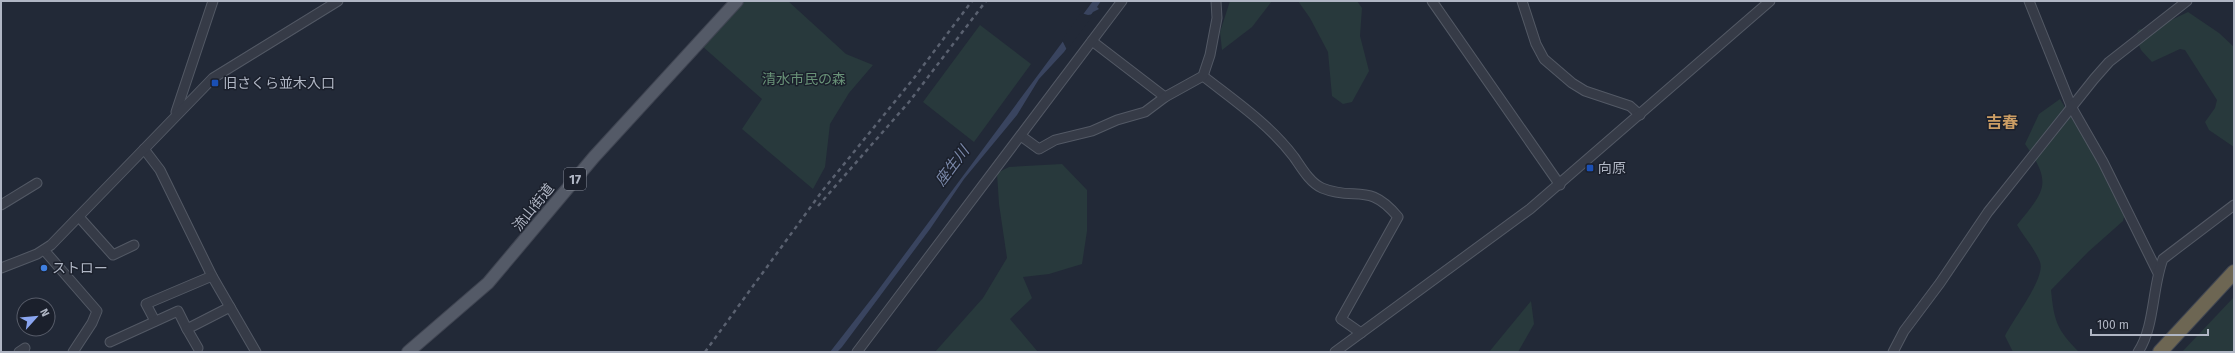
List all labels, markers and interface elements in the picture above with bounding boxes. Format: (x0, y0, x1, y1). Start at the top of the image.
park label: 清水市民の森 (762, 71, 846, 88)
place label: 旧さくら並木入口 (223, 75, 335, 92)
marker: 旧さくら並木入口 (210, 78, 220, 88)
district label: 吉春 (1986, 113, 2018, 132)
water label: 座生川 (931, 141, 974, 189)
place label: 向原 (1598, 160, 1626, 177)
marker: 向原 (1585, 163, 1595, 173)
road number: 17 (564, 168, 586, 190)
street label: 流山街道 (509, 180, 558, 234)
place label: ストロー (52, 260, 108, 277)
marker: ストロー (39, 263, 49, 273)
north arrow (16, 297, 56, 337)
text: N (37, 306, 52, 319)
scale bar (2091, 311, 2208, 337)
text: 100 m (2097, 318, 2129, 332)

